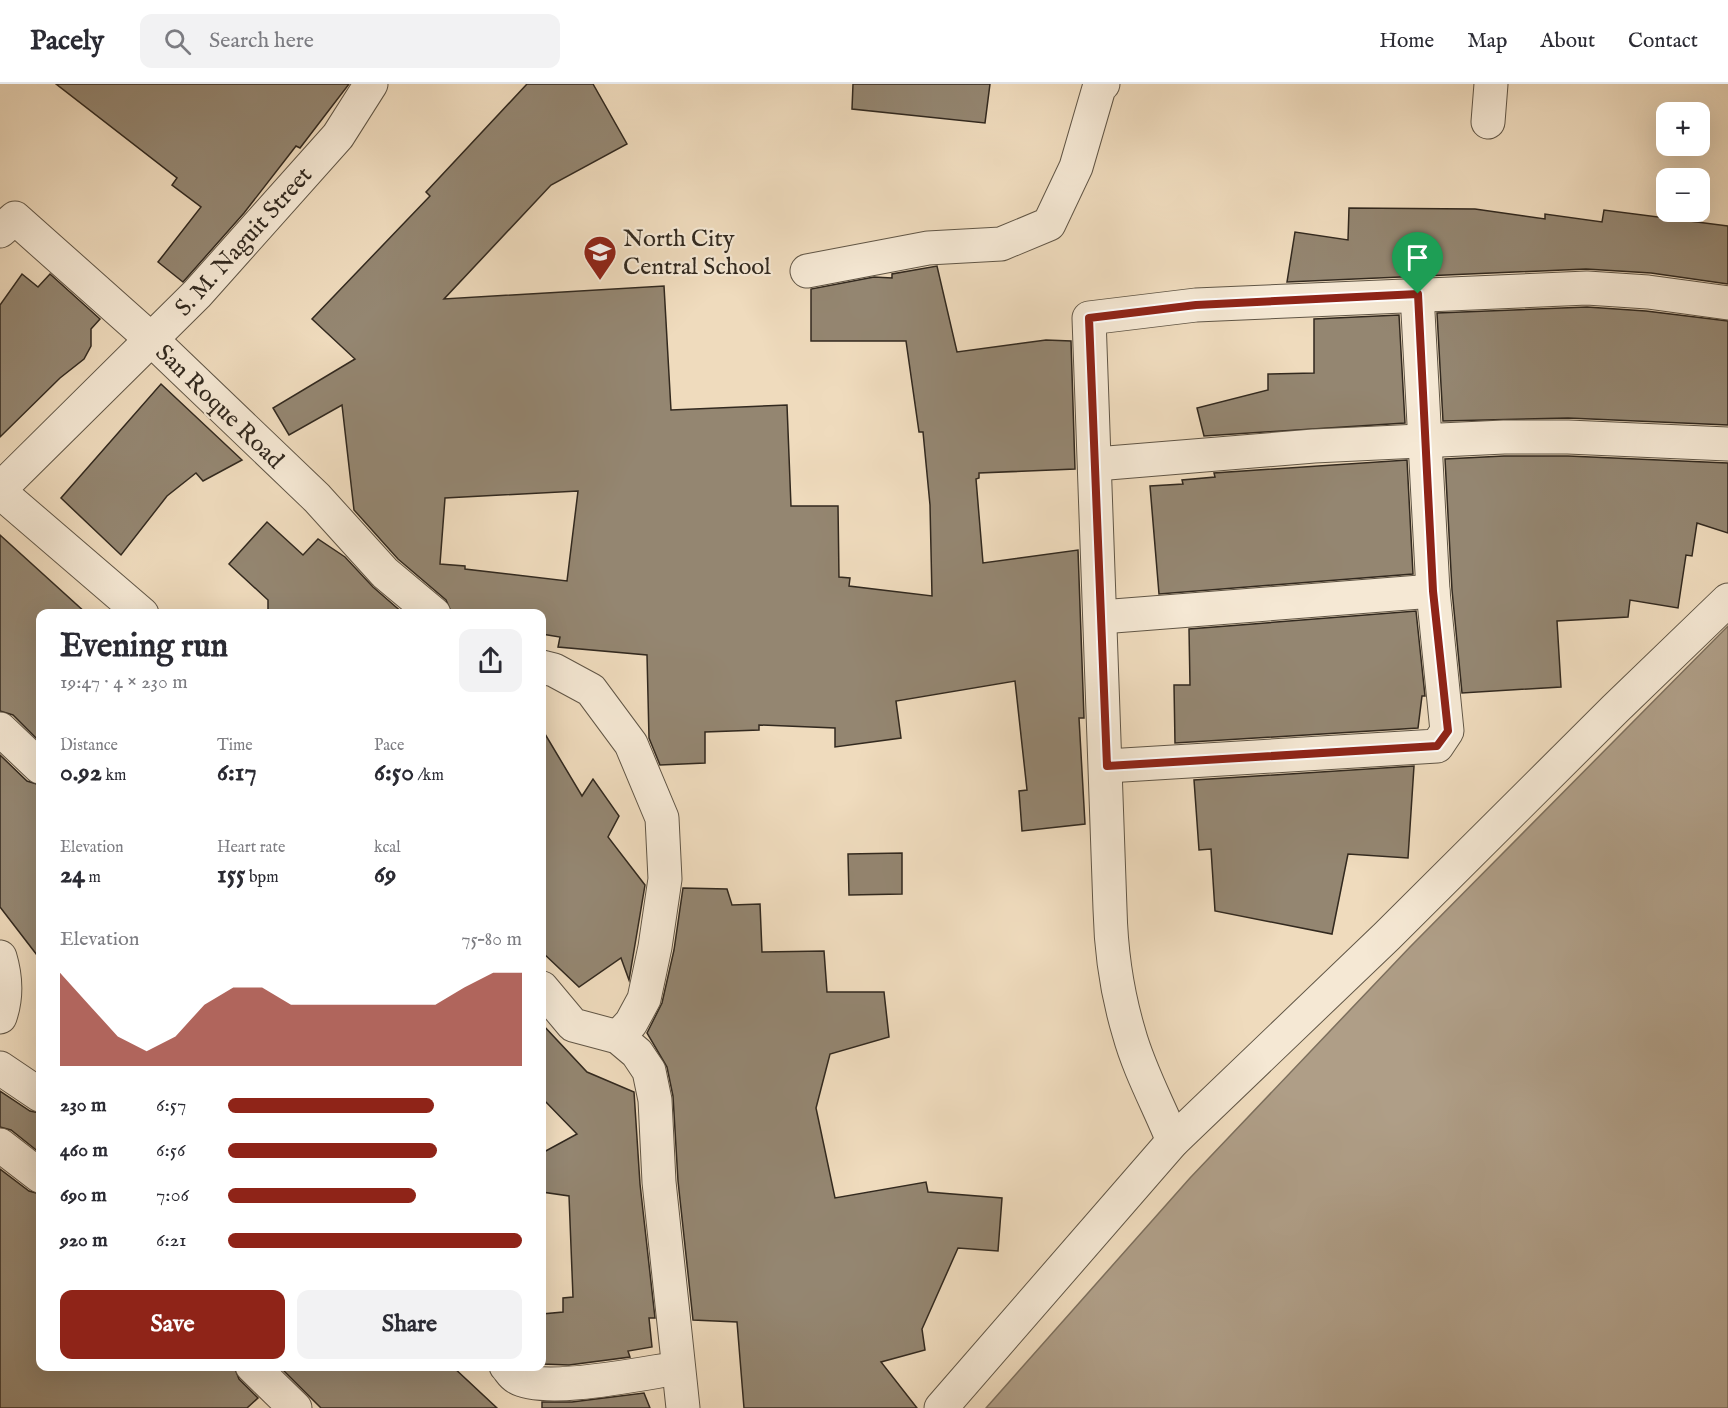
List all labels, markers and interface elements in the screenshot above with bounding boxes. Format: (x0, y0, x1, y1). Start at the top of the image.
search box (140, 14, 560, 68)
text: Pacely (30, 24, 104, 59)
icon: search (161, 25, 194, 58)
text: Search here (209, 27, 314, 55)
text: Home (1379, 28, 1434, 55)
text: Map (1467, 28, 1507, 55)
text: About (1540, 28, 1595, 55)
text: Contact (1628, 28, 1698, 55)
map controls (1656, 102, 1710, 222)
button: + (1656, 102, 1710, 156)
street label: S. M. Naguit Street (169, 161, 320, 323)
button: − (1656, 168, 1710, 222)
place label: North City Central School (623, 224, 771, 283)
pin (1392, 232, 1443, 294)
school or university icon: North City Central School (582, 234, 618, 281)
icon: arrive (1401, 241, 1434, 274)
street label: San Roque Road (148, 338, 290, 476)
text: Evening run (60, 626, 228, 668)
button: share (459, 629, 522, 692)
text: 19:47 · 4 × 230 m (60, 670, 188, 695)
text: Distance (60, 736, 118, 756)
text: Time (217, 736, 253, 756)
text: Pace (374, 736, 404, 756)
text: 0.92 (60, 756, 102, 789)
text: 6:17 (217, 756, 257, 789)
text: 6:50 (374, 756, 414, 789)
text: km (102, 766, 126, 786)
text: /km (414, 766, 444, 786)
text: Elevation (60, 838, 123, 858)
text: Heart rate (217, 838, 285, 858)
text: kcal (374, 838, 401, 858)
text: 24 (60, 858, 85, 891)
text: 155 (217, 858, 246, 891)
text: 69 (374, 858, 396, 891)
text: m (85, 868, 101, 888)
text: bpm (246, 868, 279, 888)
text: Elevation (60, 927, 139, 952)
text: 75–80 m (461, 927, 522, 952)
text: 230 m (60, 1093, 107, 1118)
text: 6:57 (156, 1093, 186, 1118)
text: 460 m (60, 1138, 108, 1163)
text: 6:56 (156, 1138, 185, 1163)
text: 690 m (60, 1183, 107, 1208)
text: 7:06 (156, 1183, 189, 1208)
text: 920 m (60, 1228, 108, 1253)
text: 6:21 (156, 1228, 187, 1253)
button: Save (60, 1290, 285, 1359)
button: Share (297, 1290, 522, 1359)

